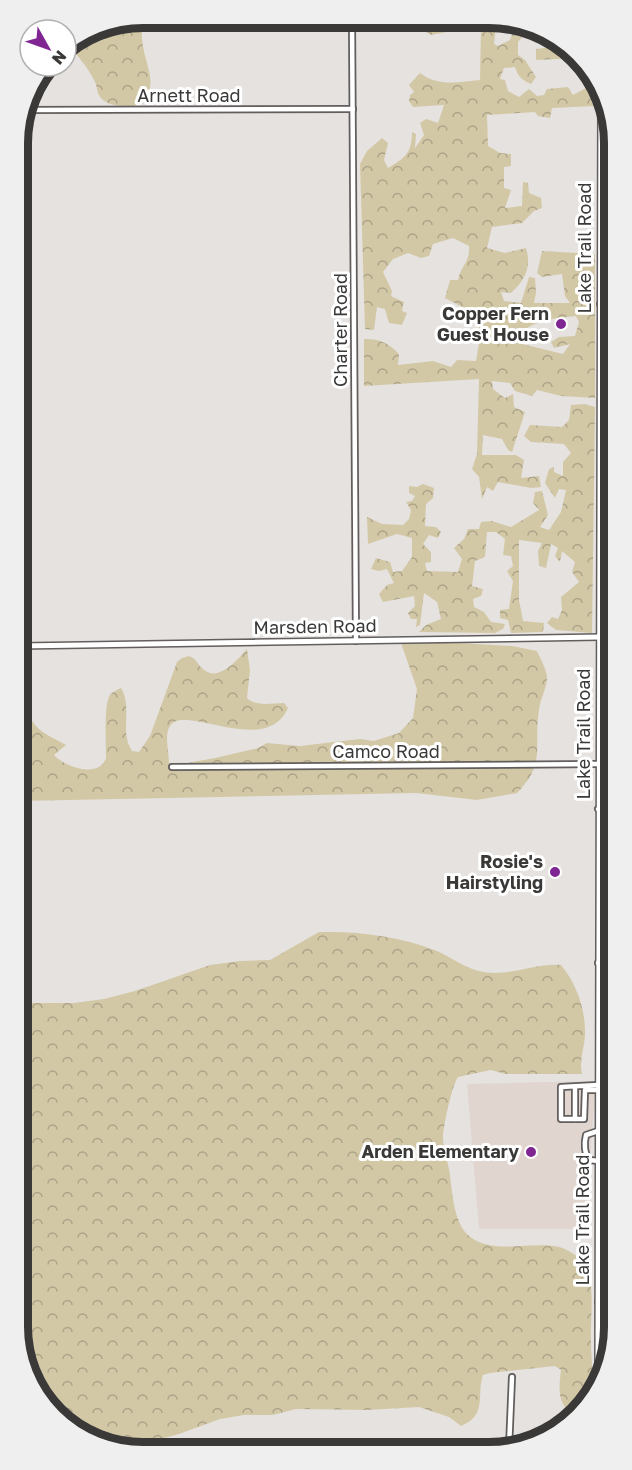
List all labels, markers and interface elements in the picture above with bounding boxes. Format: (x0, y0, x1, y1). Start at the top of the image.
north arrow (18, 18, 78, 78)
text: N (48, 47, 71, 69)
street label: Arnett Road (137, 84, 241, 106)
street label: Lake Trail Road (573, 182, 595, 314)
street label: Charter Road (329, 273, 351, 387)
place label: Copper Fern Guest House (437, 302, 549, 345)
marker: Copper Fern Guest House (554, 317, 568, 331)
street label: Marsden Road (253, 614, 377, 638)
street label: Lake Trail Road (572, 668, 594, 800)
street label: Camco Road (332, 740, 440, 762)
place label: Rosie's Hairstyling (446, 850, 543, 893)
marker: Rosie's Hairstyling (548, 865, 562, 879)
place label: Arden Elementary (361, 1140, 519, 1162)
marker: Arden Elementary (524, 1145, 538, 1159)
street label: Lake Trail Road (571, 1154, 593, 1286)

